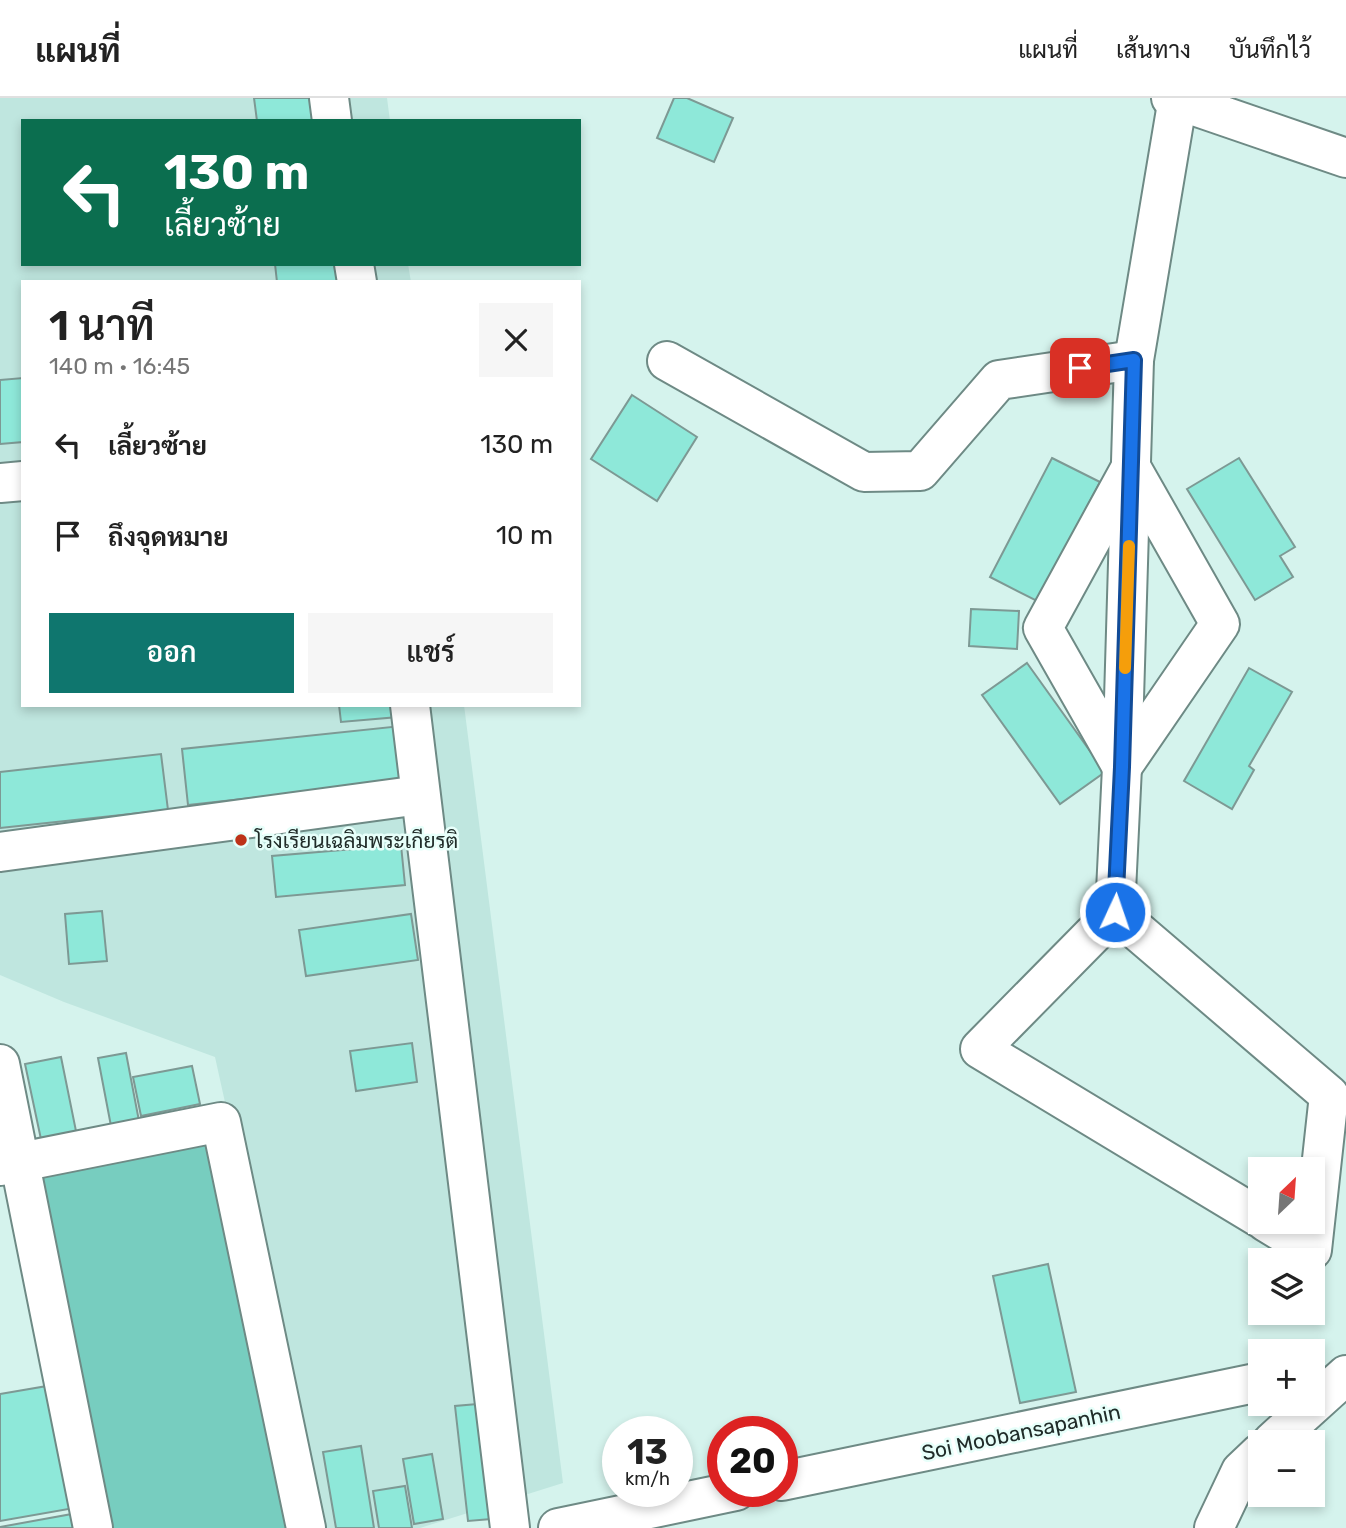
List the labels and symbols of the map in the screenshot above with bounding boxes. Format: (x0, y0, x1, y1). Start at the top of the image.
pin (1050, 338, 1110, 398)
place label: โรงเรียนเฉลิมพระเกียรติ (254, 828, 458, 853)
marker: โรงเรียนเฉลิมพระเกียรติ (233, 832, 249, 848)
position arrow (1078, 875, 1152, 949)
north arrow (1248, 1157, 1325, 1234)
street label: Soi Moobansapanhin (919, 1399, 1123, 1465)
speed limit sign: 20 (707, 1416, 798, 1507)

